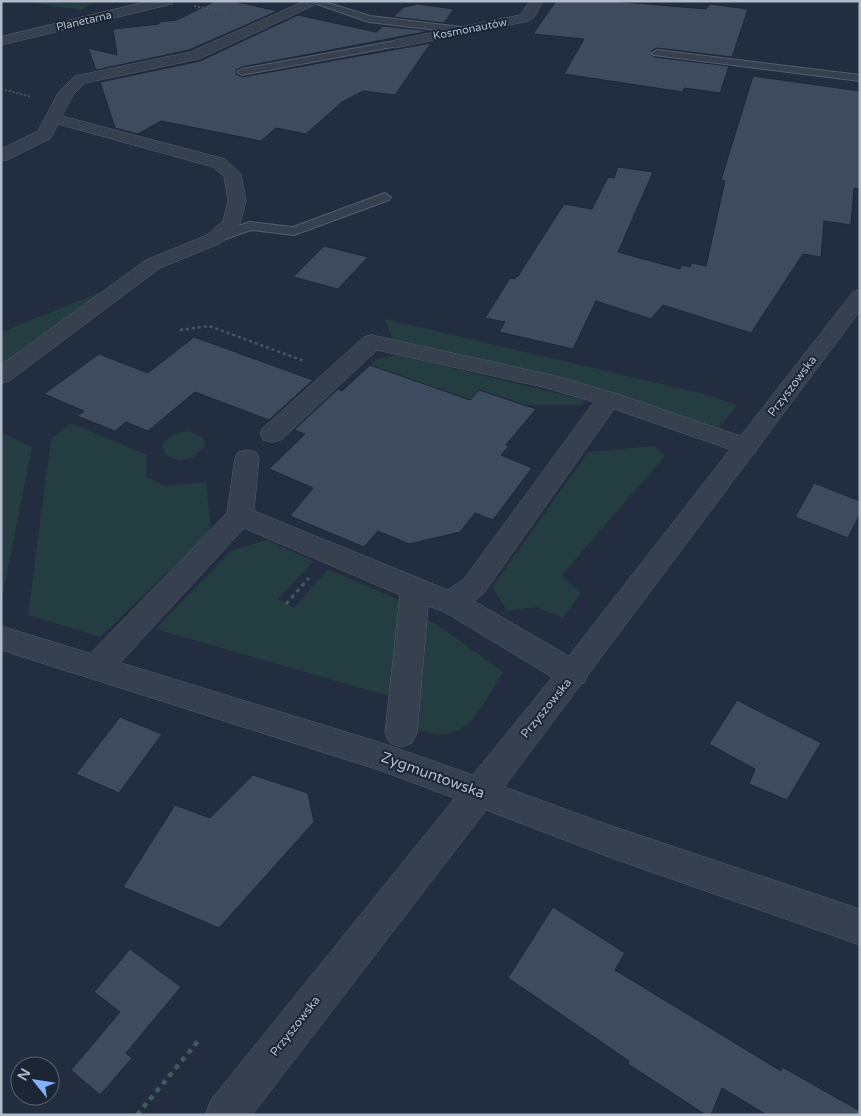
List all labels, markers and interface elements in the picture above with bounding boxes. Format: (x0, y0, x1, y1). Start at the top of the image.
street label: Planetarna (55, 8, 113, 34)
street label: Kosmonautów (432, 15, 508, 43)
street label: Przyszowska (765, 353, 819, 419)
street label: Przyszowska (518, 675, 574, 741)
street label: Zygmuntowska (379, 748, 487, 802)
street label: Przyszowska (267, 993, 323, 1059)
north arrow (10, 1056, 60, 1106)
text: N (14, 1066, 34, 1084)

